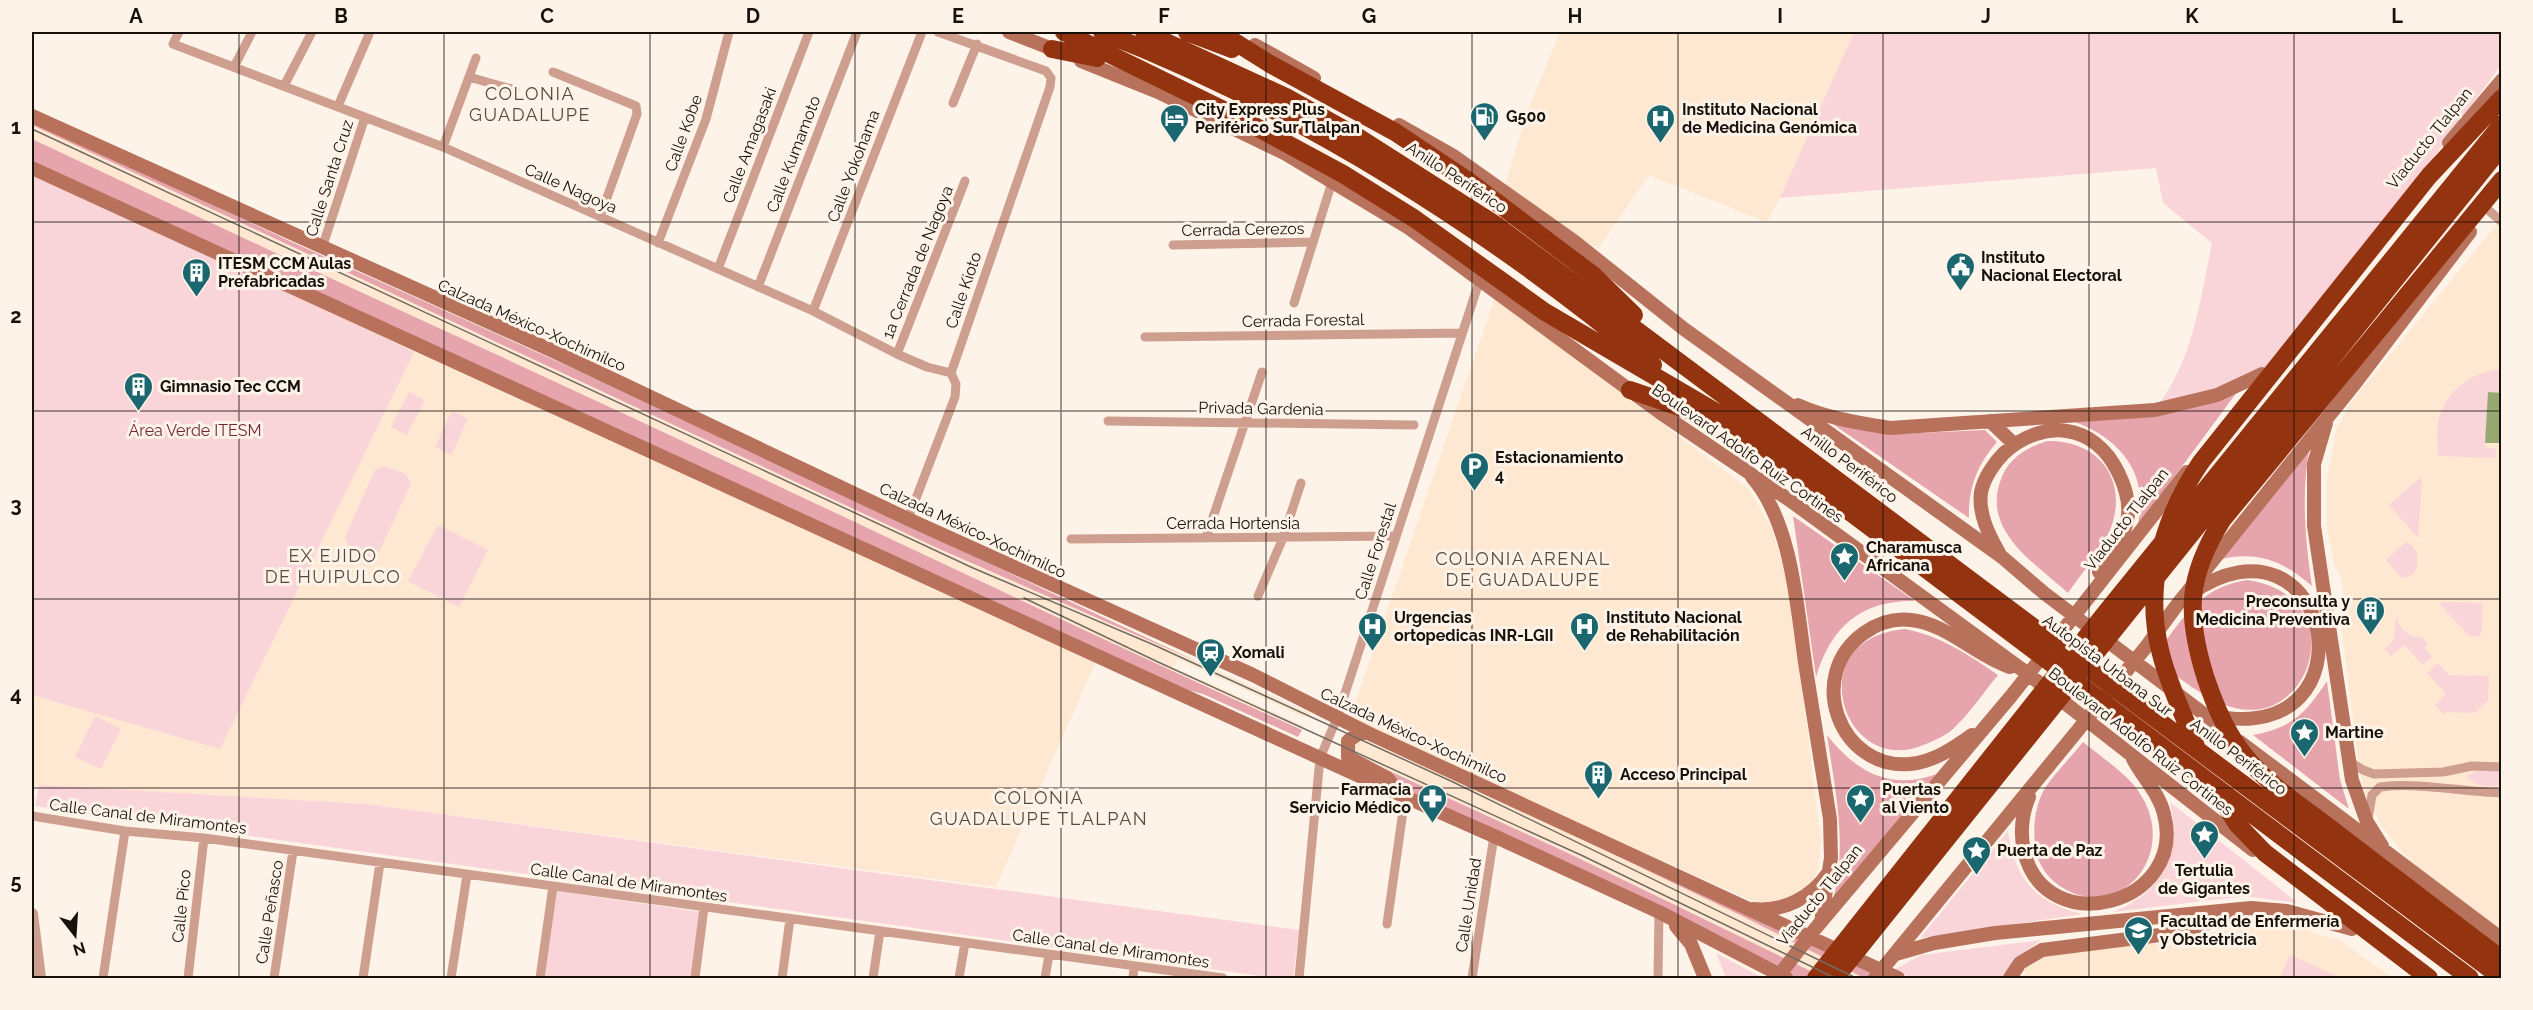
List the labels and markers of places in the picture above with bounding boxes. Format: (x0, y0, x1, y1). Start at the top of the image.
place label: City Express Plus Periférico Sur Tlalpan (1195, 100, 1360, 137)
fuel station icon: G500 (1469, 100, 1501, 142)
place label: Instituto Nacional de Medicina Genómica (1682, 100, 1857, 137)
hotel icon: City Express Plus Periférico Sur Tlalpan (1158, 102, 1190, 144)
hospital icon: Instituto Nacional de Medicina Genómica (1645, 102, 1677, 144)
place label: G500 (1506, 107, 1546, 126)
place label: Instituto Nacional Electoral (1981, 248, 2123, 285)
public building icon: Instituto Nacional Electoral (1944, 250, 1976, 292)
place label: ITESM CCM Aulas Prefabricadas (218, 254, 351, 291)
building icon: ITESM CCM Aulas Prefabricadas (181, 256, 213, 298)
building icon: Gimnasio Tec CCM (123, 370, 155, 412)
place label: Gimnasio Tec CCM (160, 377, 301, 396)
place label: Estacionamiento 4 (1495, 448, 1624, 485)
parking icon: Estacionamiento 4 (1458, 450, 1490, 492)
place label: Charamusca Africana (1866, 538, 1962, 575)
place icon: Charamusca Africana (1829, 540, 1861, 582)
place label: Preconsulta y Medicina Preventiva (2195, 592, 2350, 629)
building icon: Preconsulta y Medicina Preventiva (2355, 594, 2387, 636)
place label: Urgencias ortopedicas INR-LGII (1394, 608, 1554, 645)
place label: Instituto Nacional de Rehabilitación (1606, 608, 1743, 645)
hospital icon: Urgencias ortopedicas INR-LGII (1357, 610, 1389, 652)
hospital icon: Instituto Nacional de Rehabilitación (1569, 610, 1601, 652)
station icon: Xomali (1195, 636, 1227, 678)
place label: Xomali (1231, 643, 1285, 662)
place icon: Martine (2288, 716, 2320, 758)
place label: Martine (2325, 723, 2384, 742)
building icon: Acceso Principal (1583, 758, 1615, 800)
place label: Acceso Principal (1620, 765, 1748, 784)
place label: Farmacia Servicio Médico (1290, 780, 1411, 817)
place label: Puertas al Viento (1882, 780, 1949, 817)
pharmacy icon: Farmacia Servicio Médico (1416, 782, 1448, 824)
place icon: Puertas al Viento (1845, 782, 1877, 824)
place icon: Tertulia de Gigantes (2188, 818, 2220, 860)
place icon: Puerta de Paz (1960, 834, 1992, 876)
place label: Puerta de Paz (1997, 841, 2103, 860)
place label: Tertulia de Gigantes (2158, 861, 2250, 898)
place label: Facultad de Enfermería y Obstetricia (2160, 912, 2340, 949)
school or university icon: Facultad de Enfermería y Obstetricia (2123, 914, 2155, 956)

